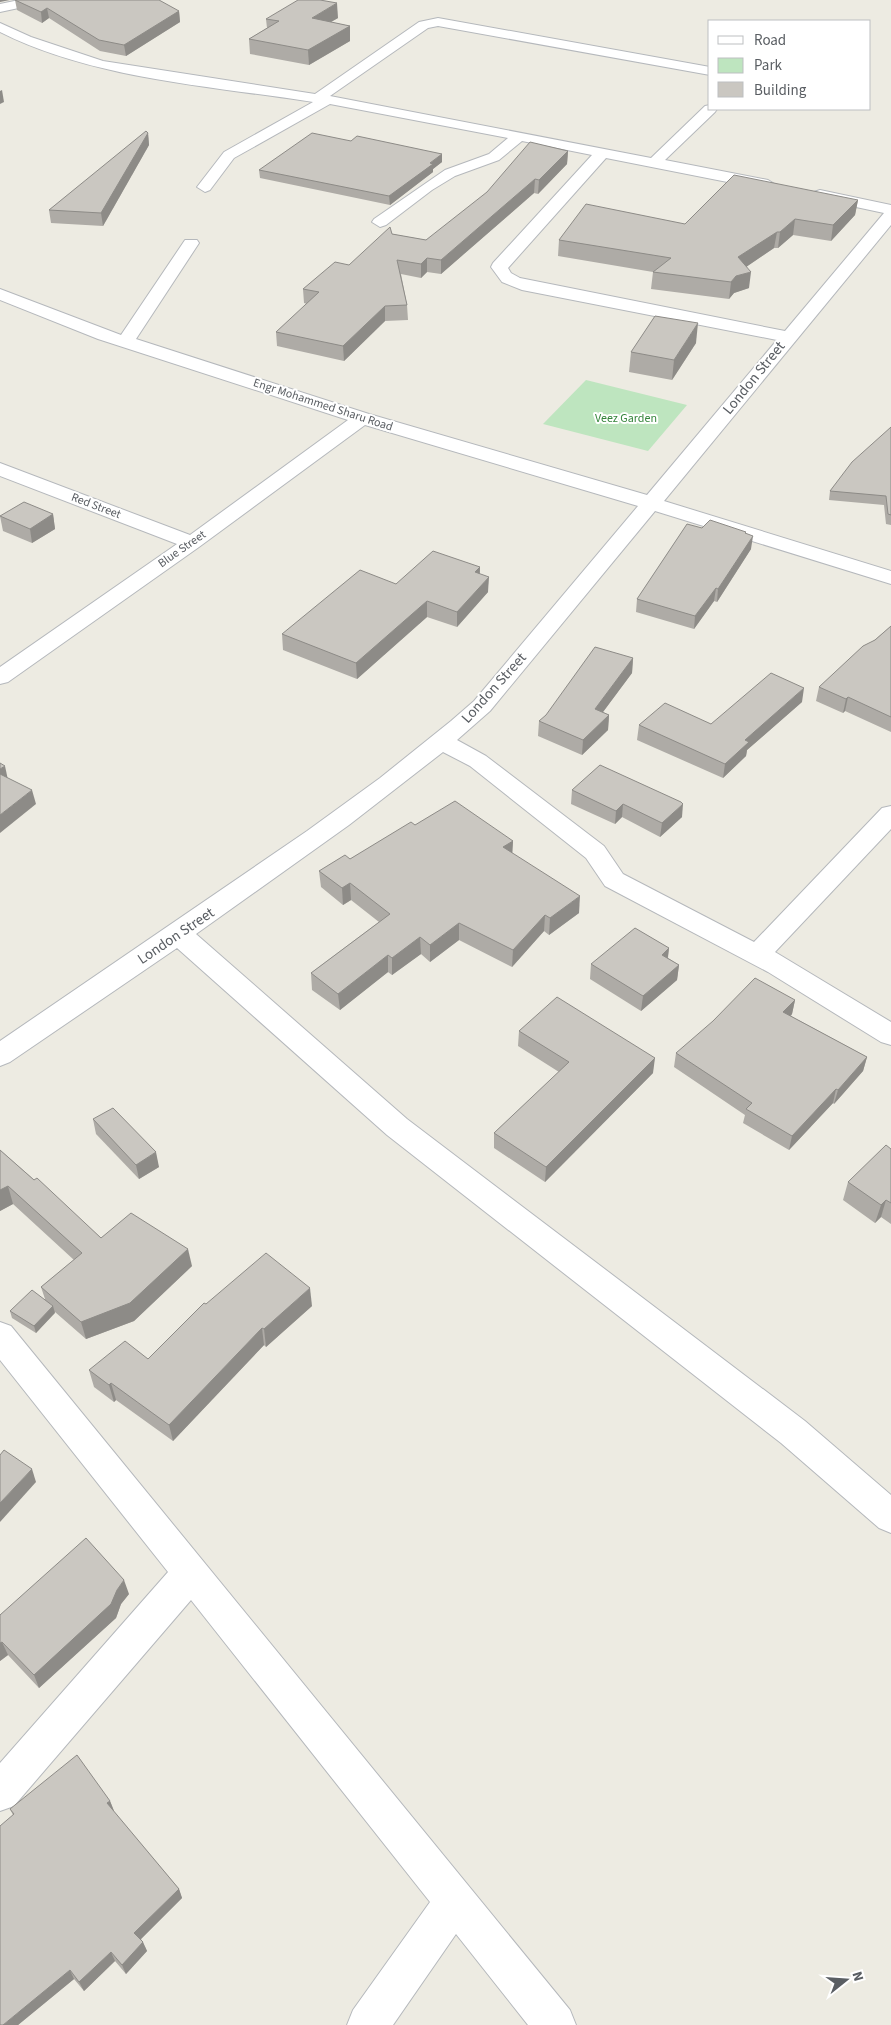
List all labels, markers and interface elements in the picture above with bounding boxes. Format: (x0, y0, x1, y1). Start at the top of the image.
legend (708, 20, 871, 110)
text: Road (754, 30, 786, 51)
text: Park (754, 55, 783, 76)
text: Building (754, 80, 807, 101)
street label: London Street (718, 337, 790, 419)
street label: Engr Mohammed Sharu Road (251, 374, 395, 436)
park label: Veez Garden (595, 410, 657, 427)
street label: Red Street (69, 489, 123, 523)
street label: Blue Street (155, 526, 209, 572)
street label: London Street (457, 648, 531, 728)
street label: London Street (133, 902, 219, 970)
north arrow (821, 1955, 871, 2005)
text: N (847, 1969, 868, 1984)

